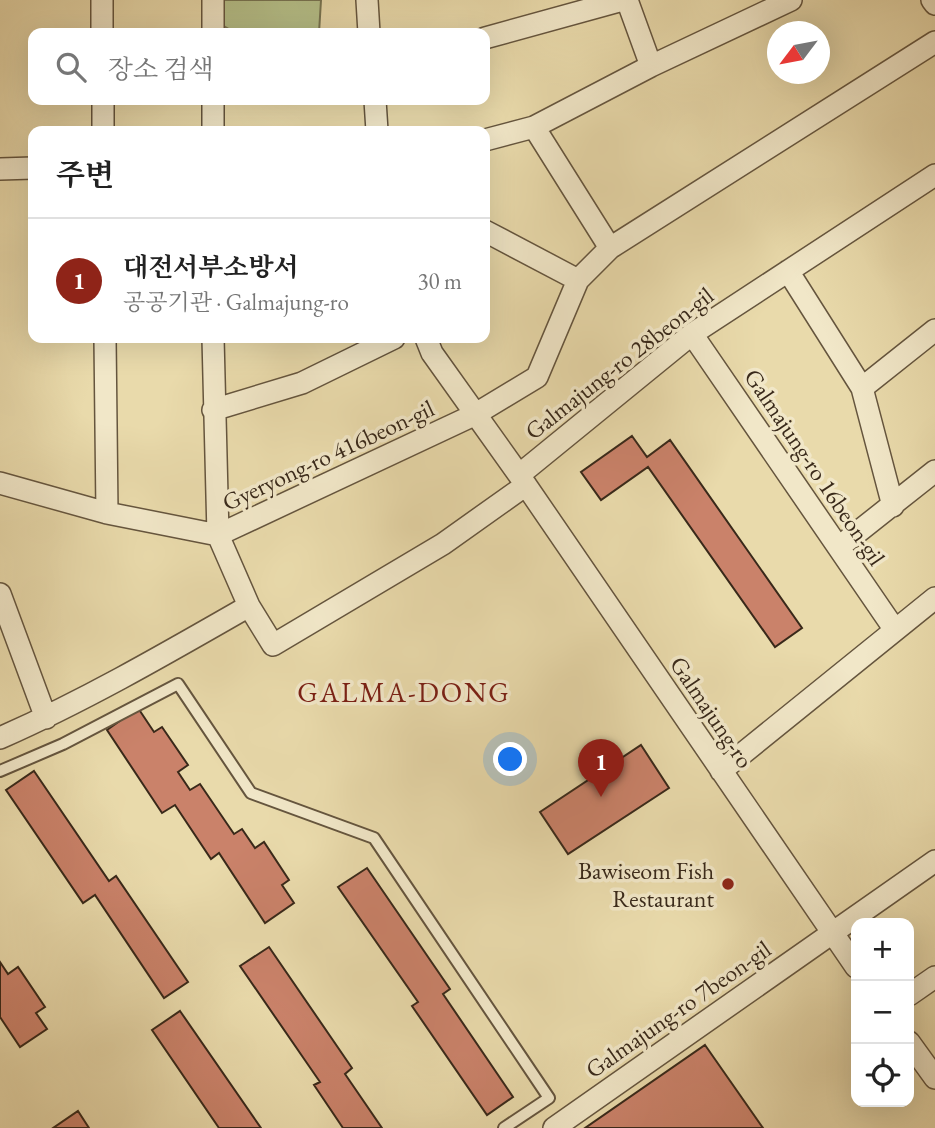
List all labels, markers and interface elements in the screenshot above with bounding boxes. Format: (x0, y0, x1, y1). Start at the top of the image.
north arrow (767, 21, 830, 84)
search box (28, 28, 490, 105)
icon: search (52, 48, 90, 86)
text: 장소 검색 (108, 52, 214, 86)
text: 주변 (56, 155, 114, 194)
text: 대전서부소방서 (123, 250, 299, 284)
text: 1 (73, 266, 85, 296)
text: 30 m (417, 266, 462, 296)
street label: Galmajung-ro 28beon-gil (518, 280, 720, 446)
text: 공공기관 · Galmajung-ro (123, 287, 349, 317)
street label: Galmajung-ro 16beon-gil (738, 363, 893, 572)
street label: Gyeryong-ro 416beon-gil (217, 392, 439, 518)
street label: Galmajung-ro (663, 650, 761, 774)
district label: GALMA-DONG (297, 674, 511, 710)
pin: 1 (578, 739, 624, 797)
your location (493, 742, 527, 776)
place label: Bawiseom Fish Restaurant (578, 855, 714, 914)
marker: Bawiseom Fish Restaurant (720, 876, 736, 892)
map controls (851, 918, 914, 1107)
button: + (851, 918, 914, 981)
street label: Galmajung-ro 7beon-gil (579, 933, 777, 1085)
button: − (851, 981, 914, 1044)
button: locate (851, 1044, 914, 1107)

